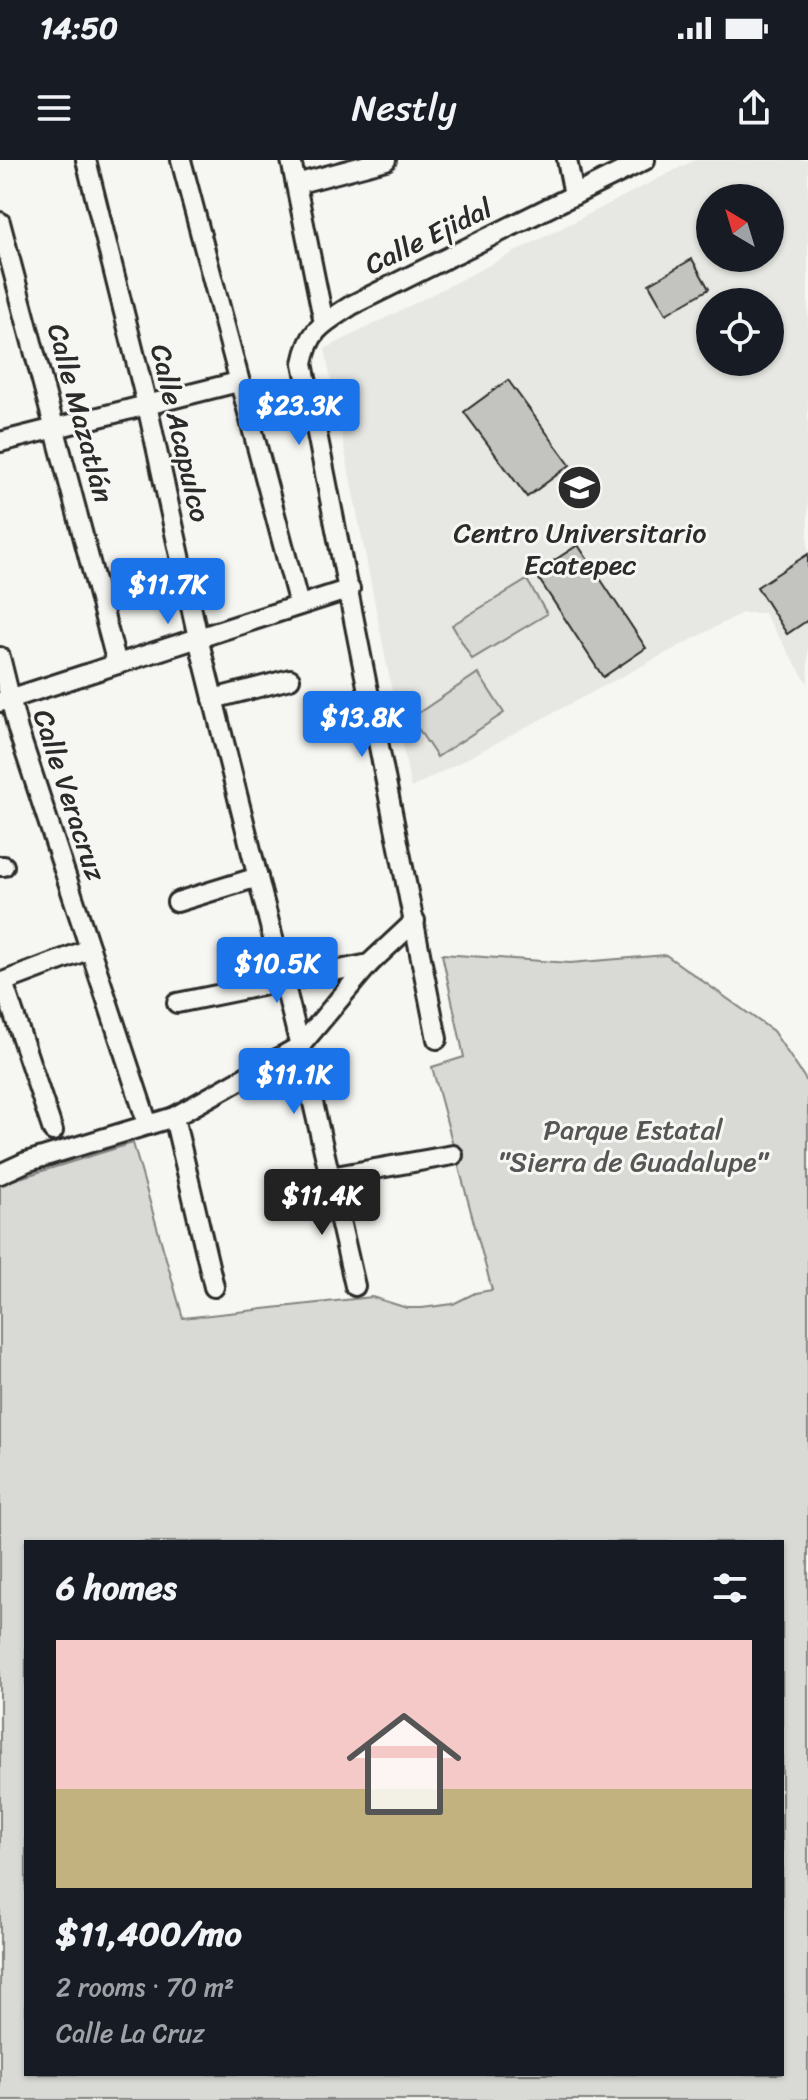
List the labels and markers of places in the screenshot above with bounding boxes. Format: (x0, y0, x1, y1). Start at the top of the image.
pin: $23.3K (234, 379, 364, 447)
school or university icon: Centro Universitario Ecatepec (556, 463, 604, 511)
place label: Centro Universitario Ecatepec (454, 508, 706, 589)
pin: $11.7K (103, 558, 233, 626)
pin: $13.8K (297, 691, 427, 759)
pin: $10.5K (212, 937, 342, 1005)
pin: $11.1K (229, 1048, 359, 1116)
pin: $11.4K (257, 1169, 387, 1237)

